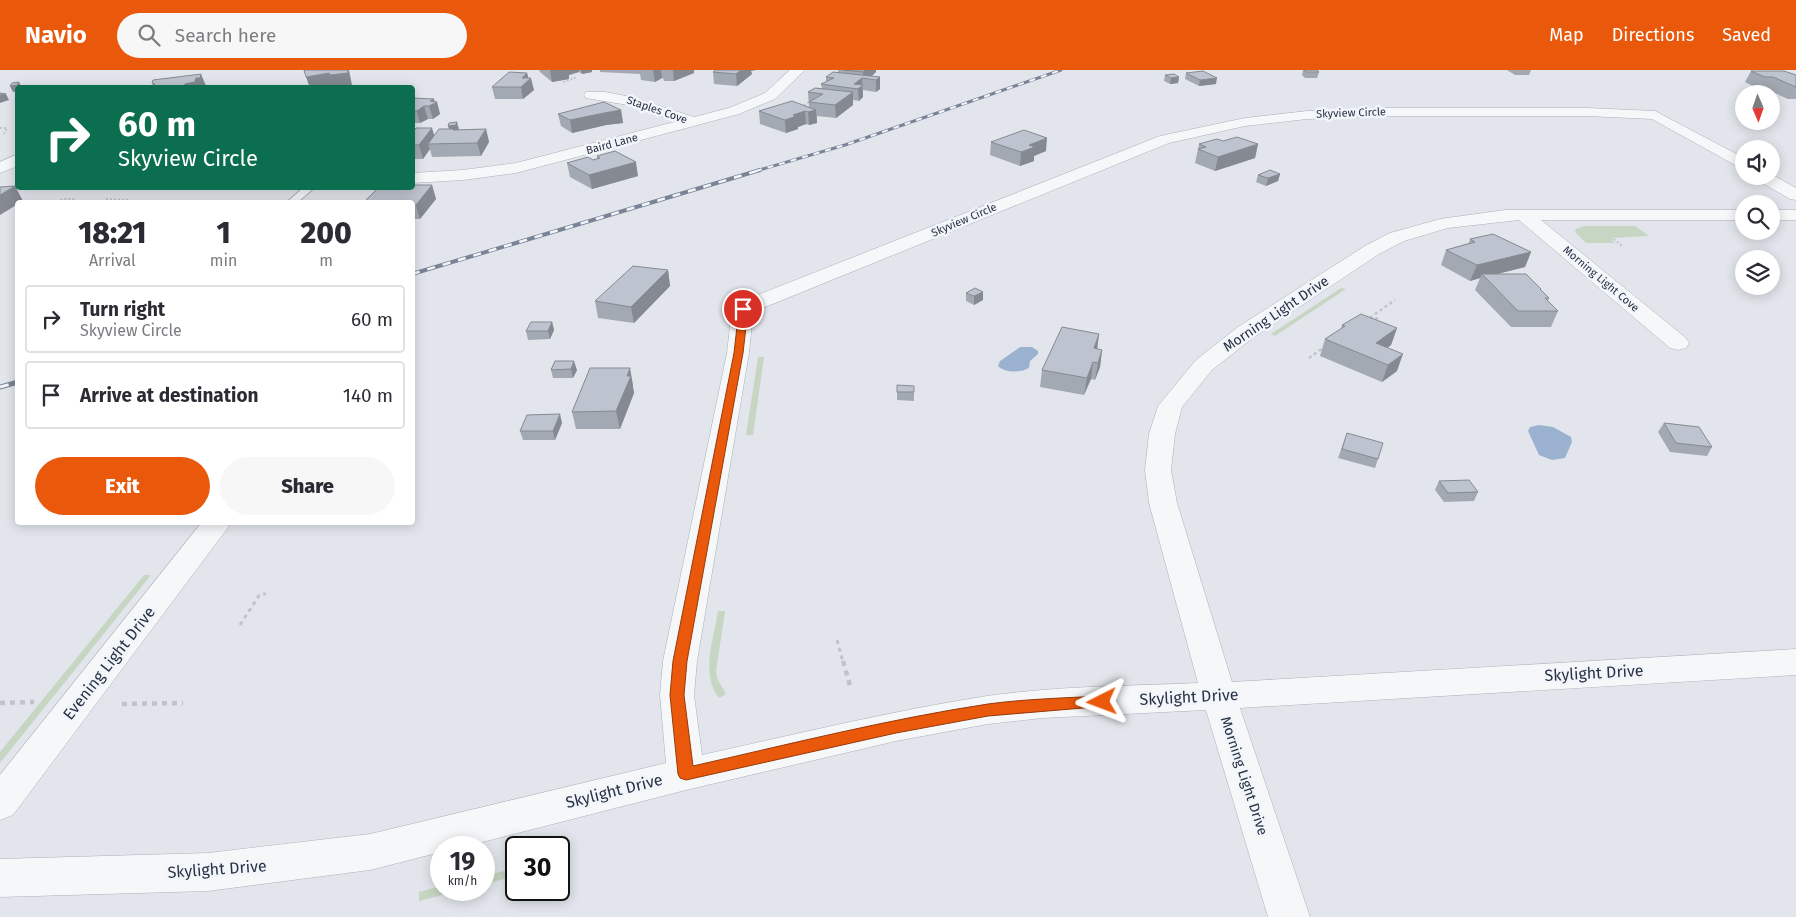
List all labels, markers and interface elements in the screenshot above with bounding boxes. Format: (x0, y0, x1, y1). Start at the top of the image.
search box (117, 13, 467, 58)
text: Navio (25, 21, 87, 49)
icon: search (135, 21, 163, 49)
text: Search here (175, 24, 276, 47)
text: Map (1549, 24, 1584, 46)
text: Directions (1612, 24, 1694, 46)
text: Saved (1722, 24, 1771, 46)
north arrow (1735, 85, 1780, 130)
map controls (1735, 85, 1780, 295)
street label: Staples Cove (625, 94, 689, 126)
text: 60 m (118, 103, 196, 145)
icon: right (35, 105, 100, 170)
street label: Skyview Circle (1316, 105, 1386, 121)
street label: Baird Lane (585, 131, 639, 157)
button: sound (1735, 140, 1780, 185)
text: Skyview Circle (118, 145, 258, 172)
button: search (1735, 195, 1780, 240)
street label: Skyview Circle (929, 200, 999, 240)
text: 18:21 (78, 215, 147, 251)
text: 1 (216, 215, 231, 251)
text: 200 (300, 215, 352, 251)
street label: Morning Light Cove (1560, 243, 1642, 315)
button: layers (1735, 250, 1780, 295)
text: Arrival (89, 251, 136, 270)
text: min (210, 251, 237, 270)
text: m (319, 251, 333, 270)
street label: Morning Light Drive (1220, 272, 1332, 356)
pin (722, 288, 764, 330)
icon: arrive (729, 295, 757, 323)
text: Turn right (80, 298, 165, 321)
icon: right (37, 305, 65, 333)
text: 60 m (351, 308, 393, 331)
text: Skyview Circle (80, 321, 182, 340)
icon: arrive (37, 381, 65, 409)
text: Arrive at destination (80, 384, 259, 407)
text: 140 m (343, 384, 393, 407)
button: Exit (35, 457, 210, 515)
button: Share (220, 457, 395, 515)
street label: Evening Light Drive (59, 603, 159, 723)
street label: Skylight Drive (1544, 661, 1644, 685)
position arrow (1075, 675, 1127, 727)
street label: Skylight Drive (1139, 685, 1239, 709)
street label: Morning Light Drive (1217, 714, 1271, 838)
street label: Skylight Drive (564, 770, 664, 812)
speed limit sign: 30 (505, 836, 570, 901)
text: 19 (450, 847, 475, 877)
street label: Skylight Drive (167, 856, 267, 882)
text: km/h (448, 874, 477, 888)

